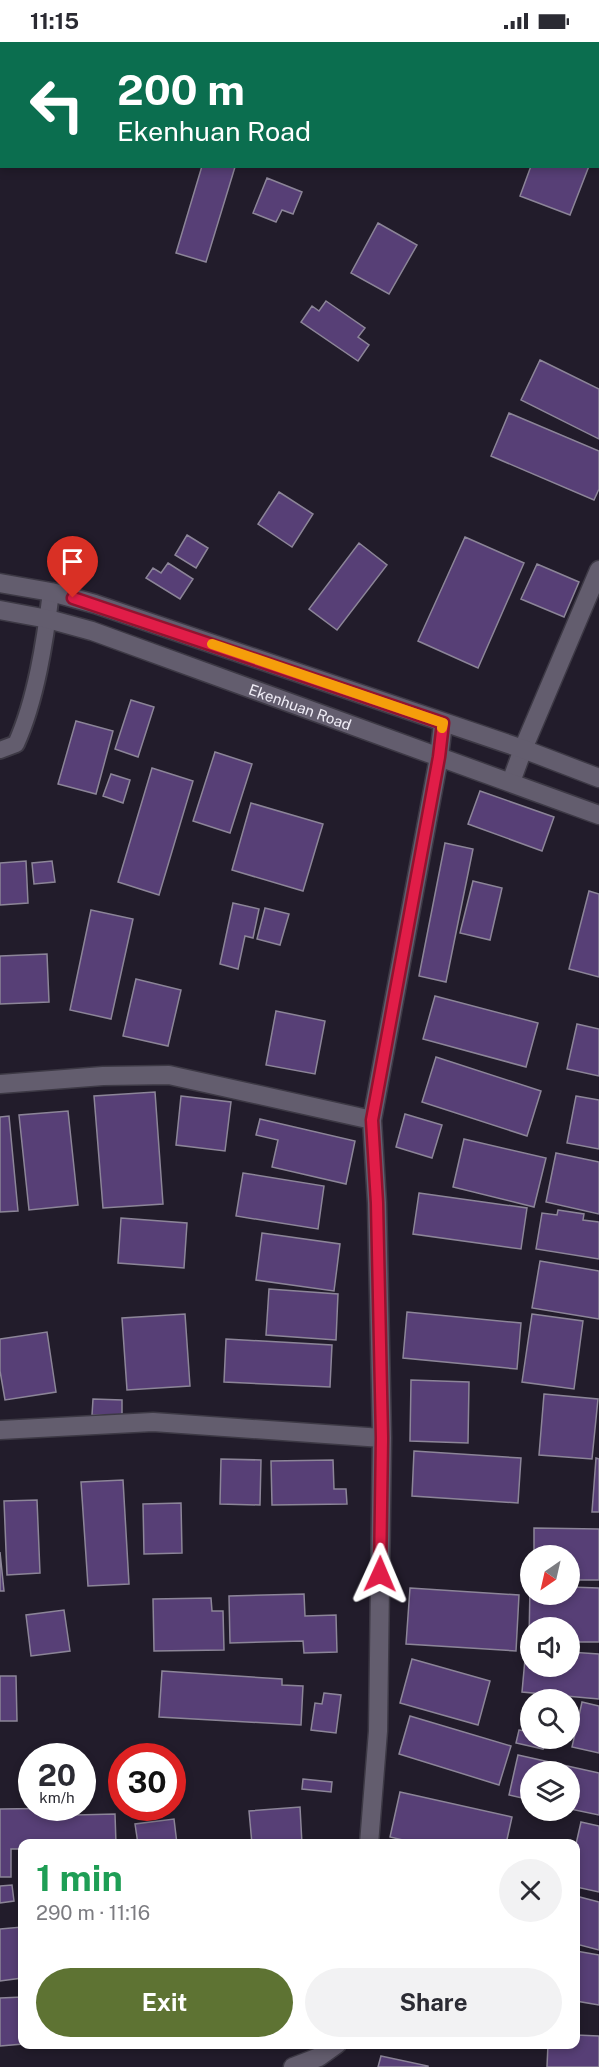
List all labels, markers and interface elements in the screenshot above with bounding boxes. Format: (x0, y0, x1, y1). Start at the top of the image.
text: 11:15 (30, 8, 79, 34)
text: 200 m (117, 65, 245, 114)
icon: left (18, 66, 96, 144)
text: Ekenhuan Road (117, 115, 311, 147)
pin (47, 536, 98, 598)
icon: arrive (56, 545, 89, 578)
street label: Ekenhuan Road (247, 680, 354, 733)
position arrow (348, 1542, 412, 1606)
north arrow (520, 1545, 580, 1605)
map controls (520, 1545, 580, 1821)
button: sound (520, 1617, 580, 1677)
button: search (520, 1689, 580, 1749)
speed limit sign: 30 (108, 1743, 186, 1821)
text: 20 (38, 1757, 76, 1793)
button: layers (520, 1761, 580, 1821)
text: km/h (39, 1789, 75, 1806)
text: 1 min (36, 1857, 123, 1899)
button: close (499, 1859, 562, 1922)
text: 290 m · 11:16 (36, 1901, 150, 1925)
button: Exit (36, 1968, 293, 2037)
button: Share (305, 1968, 562, 2037)

